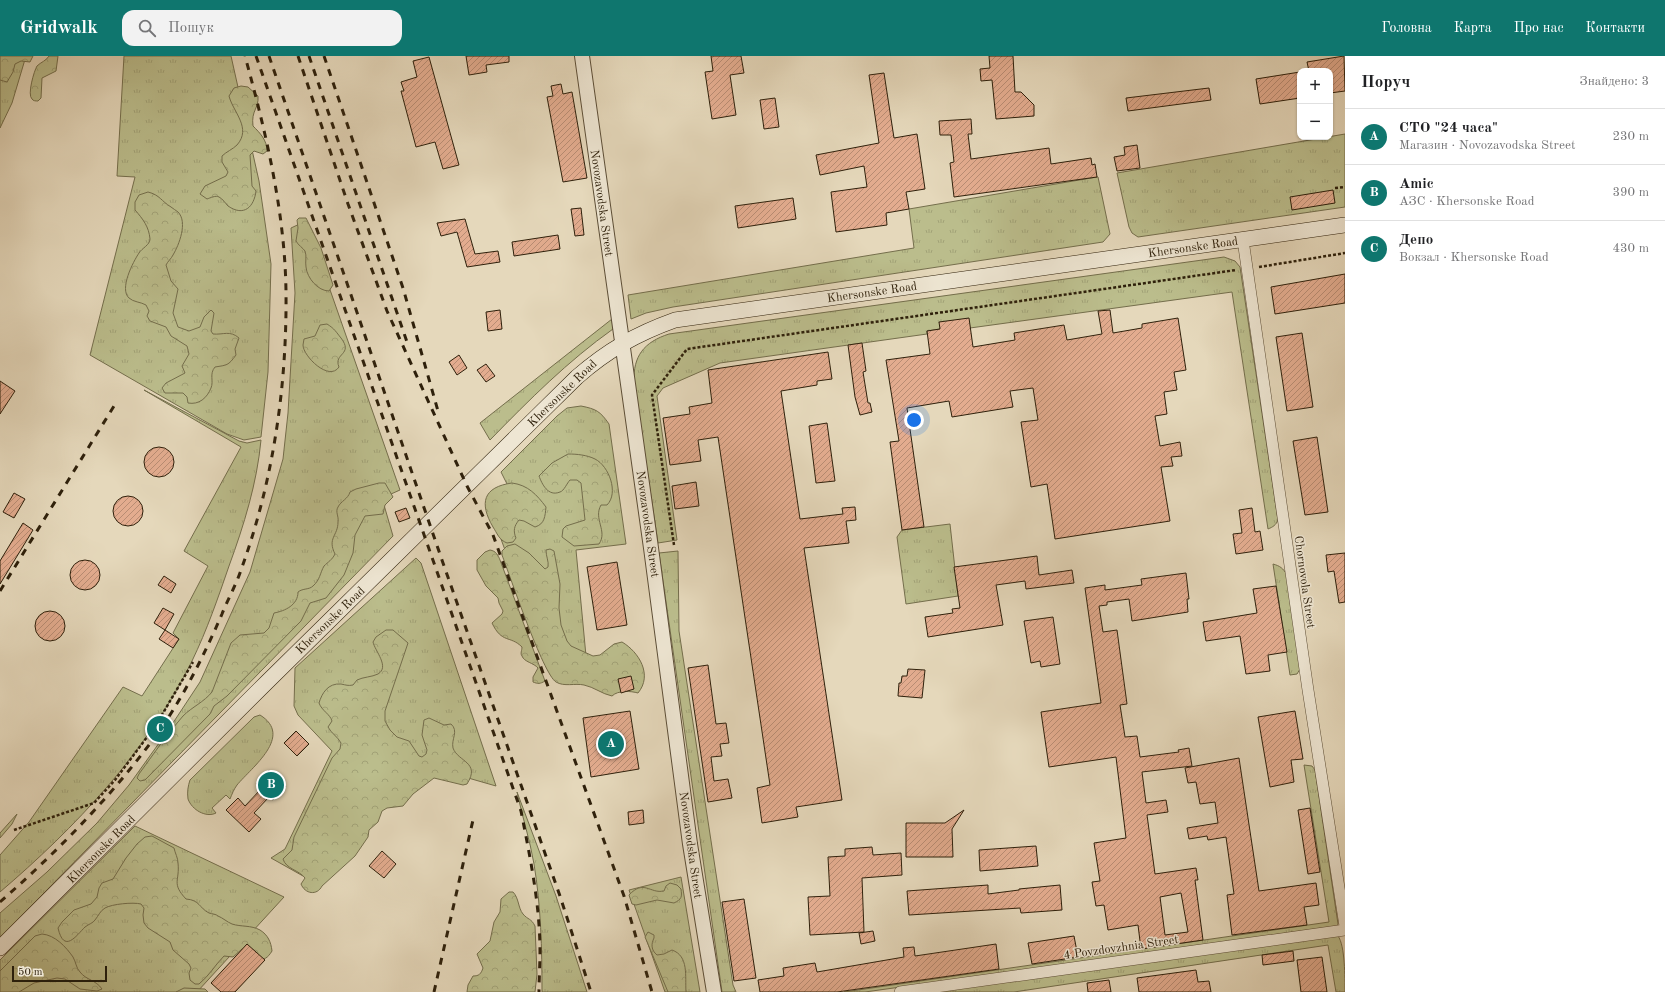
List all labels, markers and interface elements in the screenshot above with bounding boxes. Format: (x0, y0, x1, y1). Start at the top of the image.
search box (122, 10, 402, 46)
icon: search (136, 17, 158, 39)
text: Gridwalk (20, 19, 98, 38)
text: Пошук (168, 21, 214, 36)
text: Головна (1381, 21, 1432, 35)
text: Карта (1454, 21, 1492, 35)
text: Про нас (1514, 21, 1564, 35)
text: Контакти (1586, 21, 1645, 35)
map controls (1297, 68, 1333, 140)
button: + (1297, 68, 1333, 104)
text: Поруч (1361, 74, 1410, 91)
text: Знайдено: 3 (1580, 75, 1649, 88)
button: − (1297, 104, 1333, 140)
text: СТО "24 часа" (1399, 121, 1498, 136)
text: A (1369, 130, 1379, 143)
text: 230 m (1612, 130, 1649, 143)
text: Магазин · Novozavodska Street (1399, 139, 1575, 152)
street label: Novozavodska Street (588, 149, 614, 257)
text: Amic (1399, 177, 1434, 192)
text: B (1369, 186, 1379, 199)
text: 390 m (1612, 186, 1649, 199)
text: АЗС · Khersonske Road (1399, 195, 1535, 208)
text: Депо (1399, 233, 1433, 248)
street label: Khersonske Road (1147, 236, 1239, 260)
text: C (1370, 242, 1378, 255)
text: 430 m (1612, 242, 1649, 255)
text: Вокзал · Khersonske Road (1399, 251, 1549, 264)
street label: Khersonske Road (826, 281, 918, 305)
street label: Khersonske Road (526, 358, 600, 430)
your location (904, 410, 924, 430)
street label: Novozavodska Street (634, 470, 660, 578)
street label: Chornovola Street (1292, 535, 1316, 629)
street label: Khersonske Road (294, 585, 368, 657)
pin: C (147, 714, 173, 744)
pin: A (598, 729, 624, 759)
pin: B (258, 770, 284, 800)
street label: Novozavodska Street (677, 791, 703, 899)
street label: Khersonske Road (65, 813, 138, 886)
street label: 4 Povzdovzhnia Street (1063, 934, 1179, 962)
scale bar (12, 964, 107, 983)
text: 50 m (18, 967, 43, 978)

